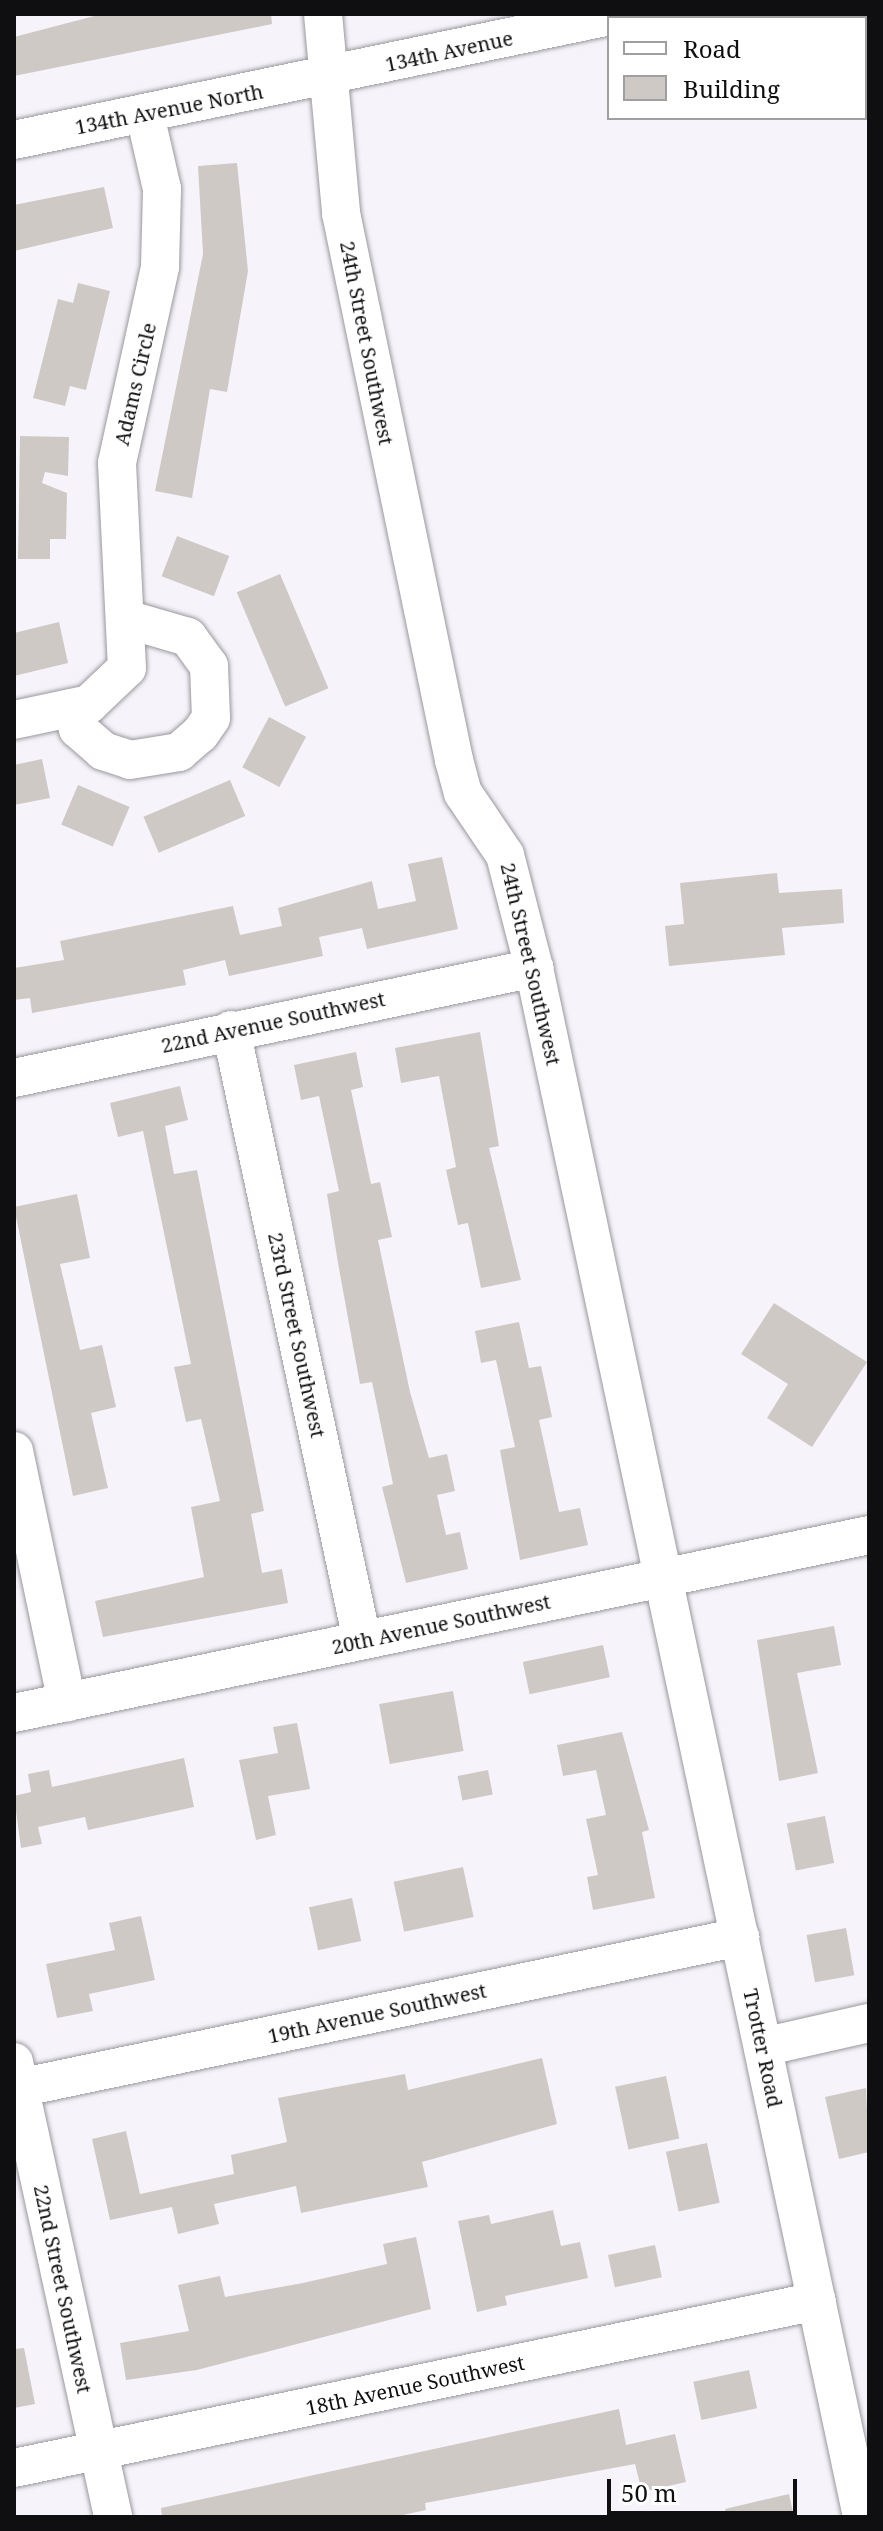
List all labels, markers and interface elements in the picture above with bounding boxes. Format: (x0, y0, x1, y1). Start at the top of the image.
legend (607, 16, 867, 120)
street label: 134th Avenue (383, 26, 515, 76)
text: Road (683, 32, 741, 65)
text: Building (683, 72, 780, 105)
street label: 134th Avenue North (73, 79, 265, 139)
street label: 24th Street Southwest (335, 239, 399, 447)
street label: Adams Circle (109, 320, 161, 448)
street label: 24th Street Southwest (496, 860, 566, 1068)
street label: 22nd Avenue Southwest (159, 987, 387, 1057)
street label: 23rd Street Southwest (264, 1230, 330, 1440)
street label: 20th Avenue Southwest (330, 1589, 552, 1659)
street label: 19th Avenue Southwest (266, 1978, 488, 2048)
street label: Trotter Road (739, 1986, 787, 2110)
street label: 22nd Street Southwest (29, 2183, 97, 2395)
street label: 18th Avenue Southwest (304, 2350, 526, 2420)
scale bar (611, 2463, 801, 2513)
text: 50 m (621, 2476, 677, 2509)

